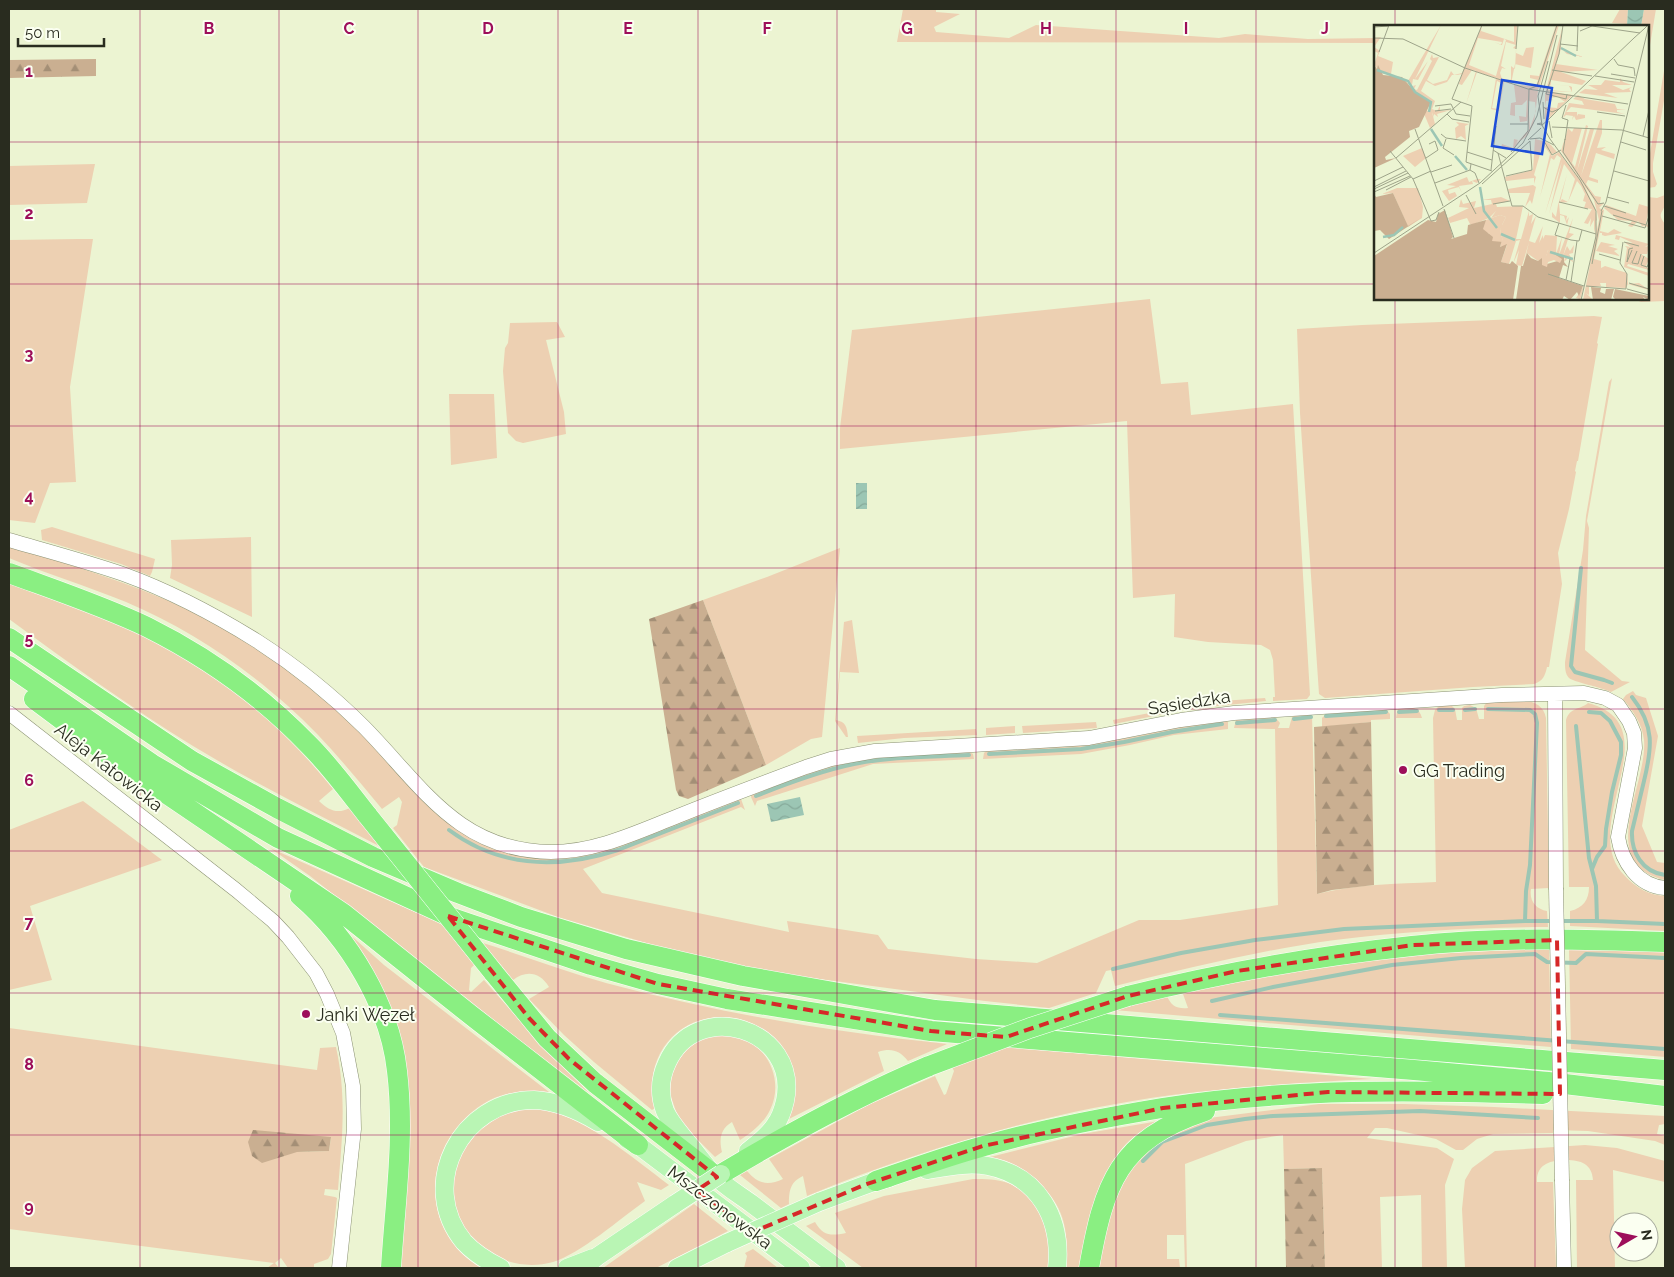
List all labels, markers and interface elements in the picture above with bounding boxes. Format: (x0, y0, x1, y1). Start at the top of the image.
scale bar (18, 15, 104, 47)
text: B (204, 19, 215, 38)
text: C (344, 19, 355, 38)
text: D (482, 19, 494, 38)
text: E (623, 19, 633, 38)
text: F (762, 19, 772, 38)
text: G (901, 19, 913, 38)
text: H (1040, 19, 1052, 38)
text: I (1184, 19, 1188, 38)
text: J (1321, 19, 1329, 38)
text: 50 m (25, 24, 60, 42)
inset map (1374, 25, 1649, 300)
text: 1 (25, 62, 33, 81)
text: 2 (24, 204, 34, 223)
text: 3 (25, 345, 34, 364)
text: 4 (24, 487, 34, 506)
text: 5 (25, 629, 34, 648)
street label: Sąsiedzka (1146, 685, 1232, 719)
street label: Aleja Katowicka (51, 718, 167, 816)
place label: GG Trading (1413, 760, 1505, 781)
marker: GG Trading (1397, 764, 1409, 776)
text: 6 (24, 771, 34, 790)
text: 7 (25, 913, 34, 932)
place label: Janki Węzeł (316, 1004, 416, 1025)
marker: Janki Węzeł (300, 1008, 312, 1020)
text: 8 (24, 1055, 34, 1074)
street label: Mszczonowska (664, 1161, 776, 1253)
text: 9 (24, 1197, 34, 1216)
north arrow (1609, 1212, 1659, 1262)
text: N (1638, 1228, 1656, 1241)

